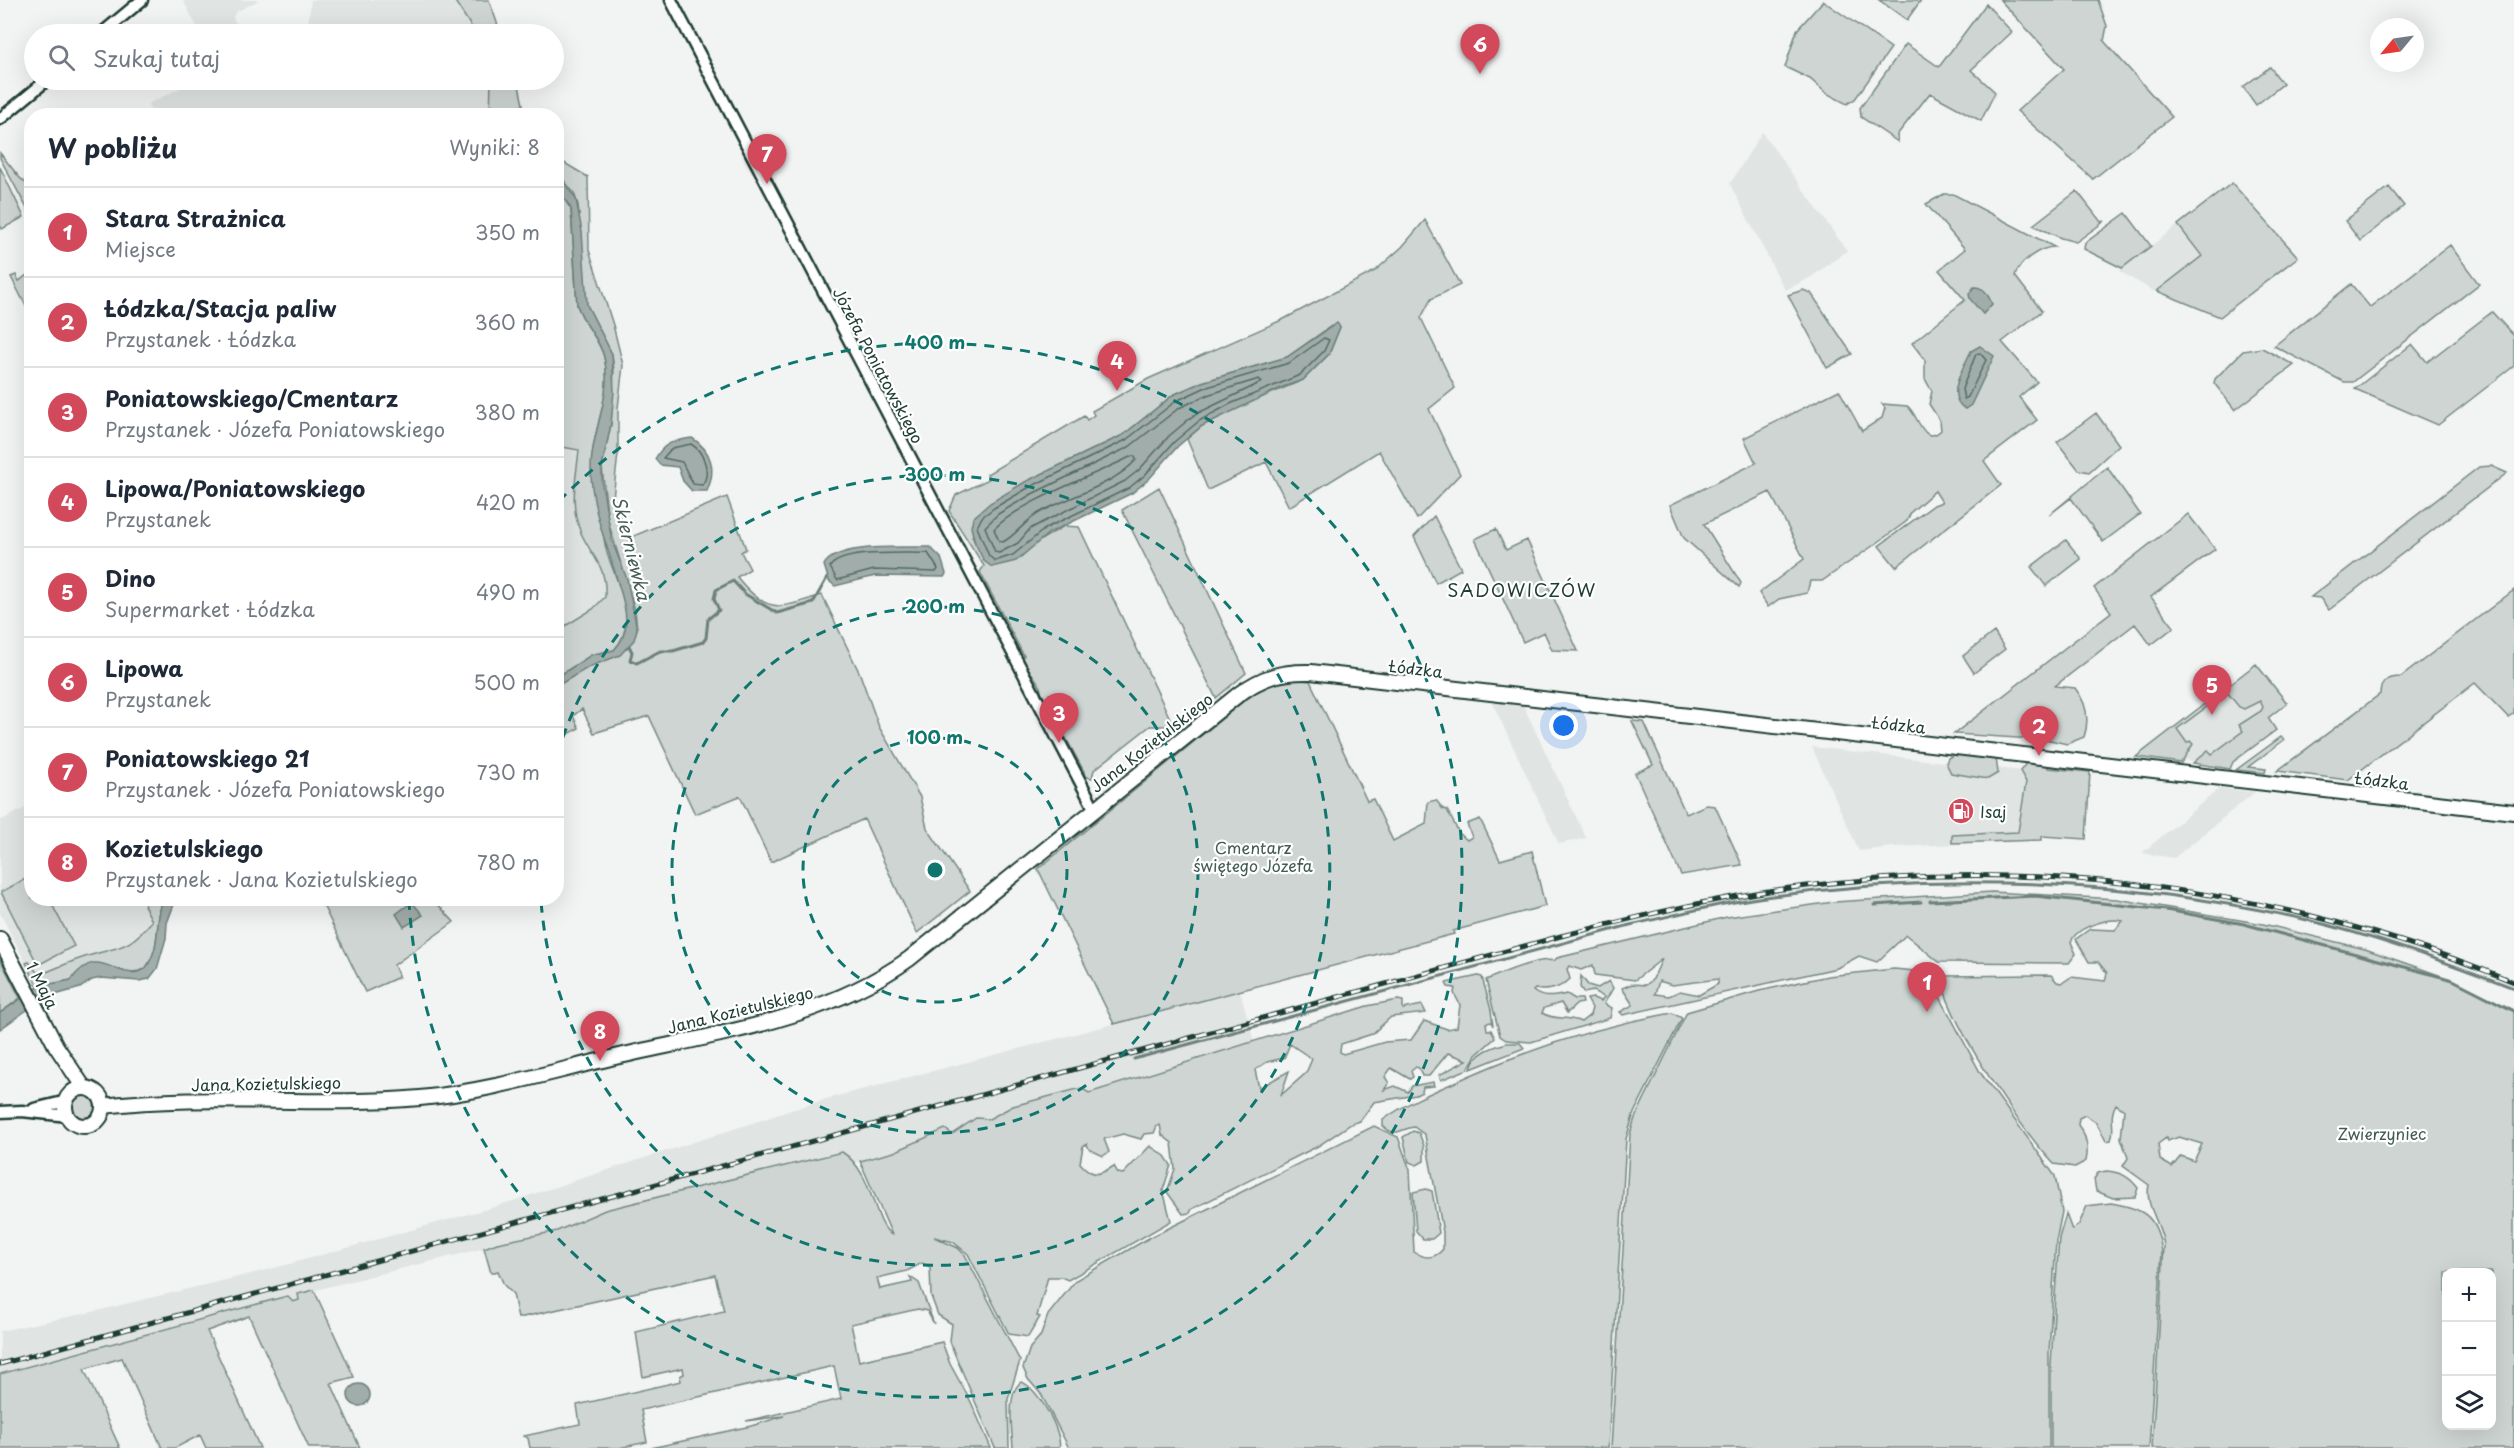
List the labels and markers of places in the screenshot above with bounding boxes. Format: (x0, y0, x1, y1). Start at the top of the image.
pin: 6 (1460, 25, 1500, 74)
pin: 7 (748, 134, 786, 184)
pin: 4 (1098, 342, 1136, 391)
pin: 5 (2192, 666, 2232, 715)
pin: 3 (1040, 694, 1078, 743)
pin: 2 (2020, 706, 2058, 756)
fuel station icon: Isaj (1946, 796, 1976, 826)
place label: Isaj (1980, 799, 2006, 823)
centre of rings (925, 860, 945, 880)
pin: 1 (1908, 962, 1946, 1012)
pin: 8 (580, 1012, 620, 1061)

